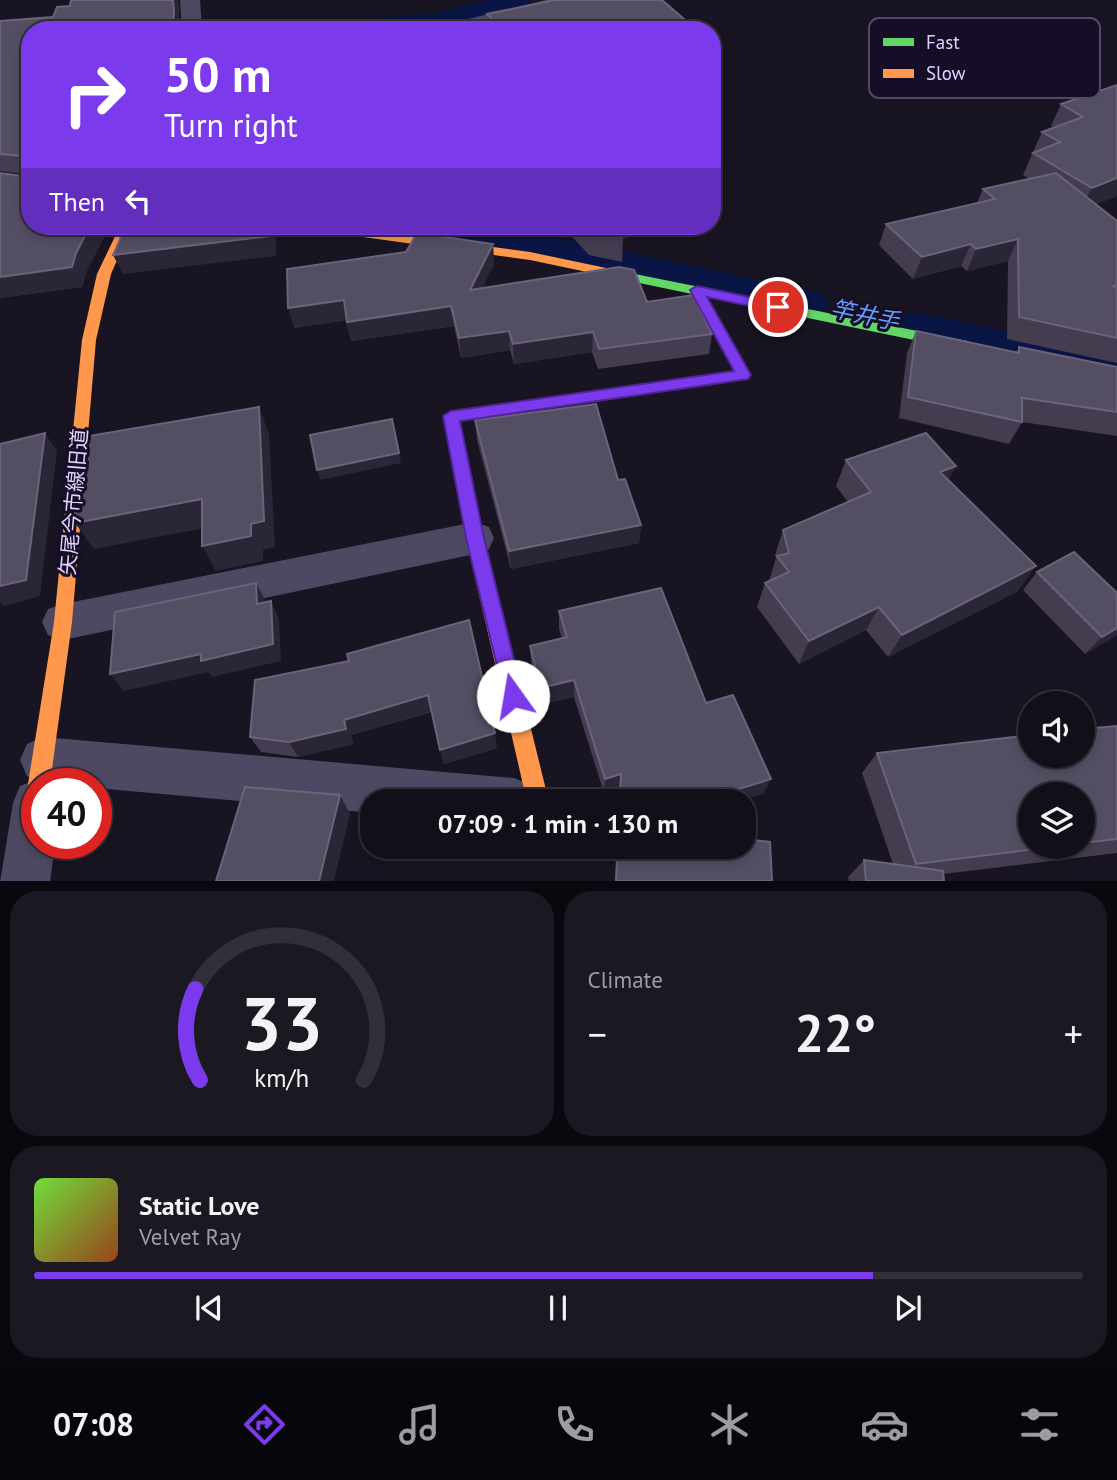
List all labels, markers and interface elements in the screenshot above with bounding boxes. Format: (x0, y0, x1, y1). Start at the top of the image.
legend (869, 18, 1100, 98)
text: Fast (926, 30, 960, 54)
text: 50 m (164, 42, 271, 106)
icon: right (49, 49, 140, 140)
text: Slow (926, 61, 966, 85)
text: Turn right (164, 104, 298, 146)
icon: left (119, 182, 157, 220)
text: Then (49, 185, 105, 218)
pin (748, 277, 808, 337)
icon: arrive (759, 288, 797, 326)
water label: 竿井手 (828, 293, 904, 336)
street label: 矢尾今市線旧道 (54, 428, 93, 576)
position arrow (476, 659, 550, 733)
map controls (1018, 691, 1095, 859)
button: sound (1018, 691, 1095, 768)
speed limit sign: 40 (21, 768, 112, 859)
button: layers (1018, 782, 1095, 859)
text: 07:09 · 1 min · 130 m (438, 807, 678, 840)
text: Climate (588, 965, 663, 994)
text: 33 (240, 976, 323, 1070)
text: 22° (794, 999, 876, 1066)
text: − (588, 1009, 607, 1058)
text: + (1064, 1009, 1083, 1058)
text: km/h (254, 1061, 309, 1093)
text: Static Love (139, 1189, 260, 1222)
text: Velvet Ray (139, 1222, 241, 1251)
icon: previous (190, 1289, 228, 1327)
icon: pause (539, 1289, 577, 1327)
icon: next (889, 1289, 927, 1327)
icon: directions (240, 1400, 289, 1449)
icon: music (395, 1400, 444, 1449)
icon: phone (550, 1400, 599, 1449)
icon: climate (705, 1400, 754, 1449)
icon: car (860, 1400, 909, 1449)
icon: filters (1015, 1400, 1064, 1449)
text: 07:08 (53, 1403, 134, 1445)

